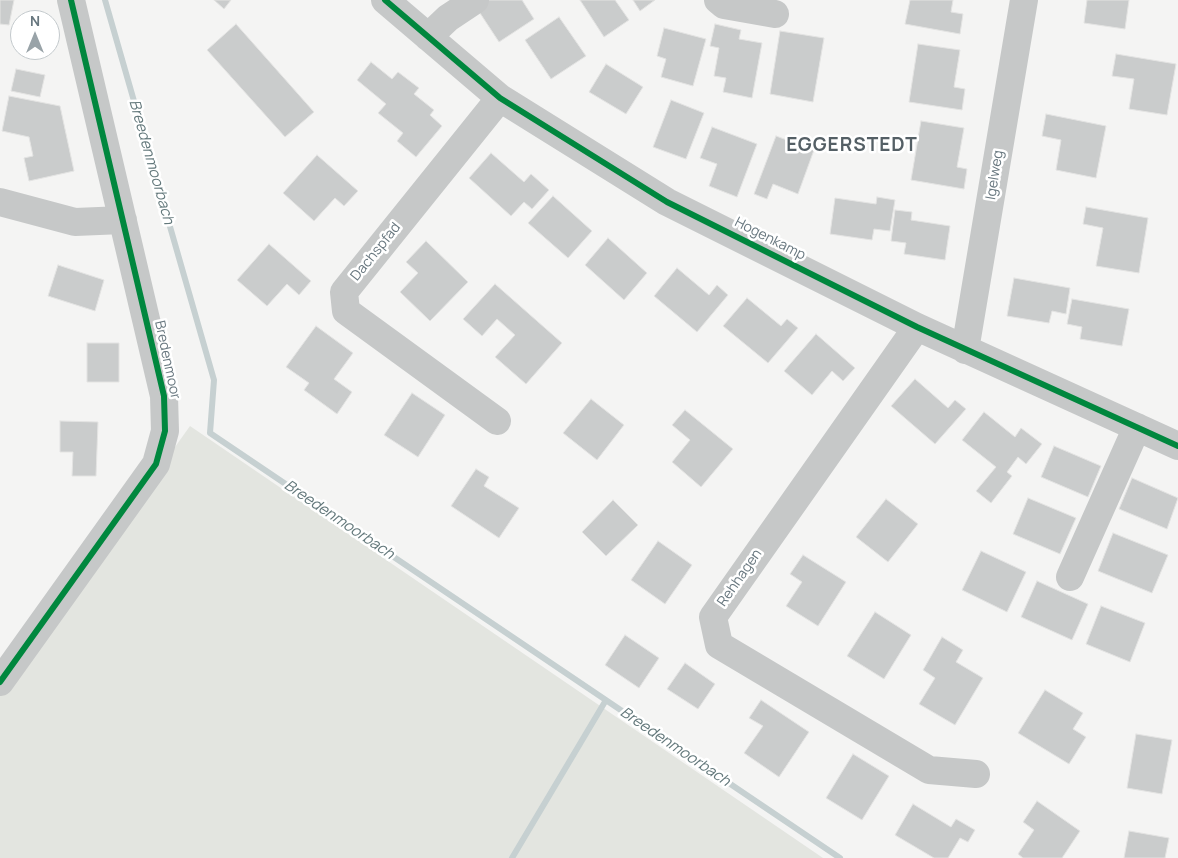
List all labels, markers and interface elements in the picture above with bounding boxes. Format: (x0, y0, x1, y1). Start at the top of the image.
north arrow (10, 10, 60, 60)
text: N (30, 11, 40, 30)
water label: Breedenmoorbach (125, 98, 177, 226)
district label: EGGERSTEDT (785, 135, 919, 157)
street label: Igelweg (983, 149, 1007, 201)
street label: Hogenkamp (732, 214, 808, 264)
street label: Dachspfad (348, 220, 404, 284)
street label: Bredenmoor (150, 319, 184, 401)
water label: Breedenmoorbach (281, 477, 397, 563)
street label: Rehhagen (714, 546, 766, 610)
water label: Breedenmoorbach (617, 704, 733, 790)

